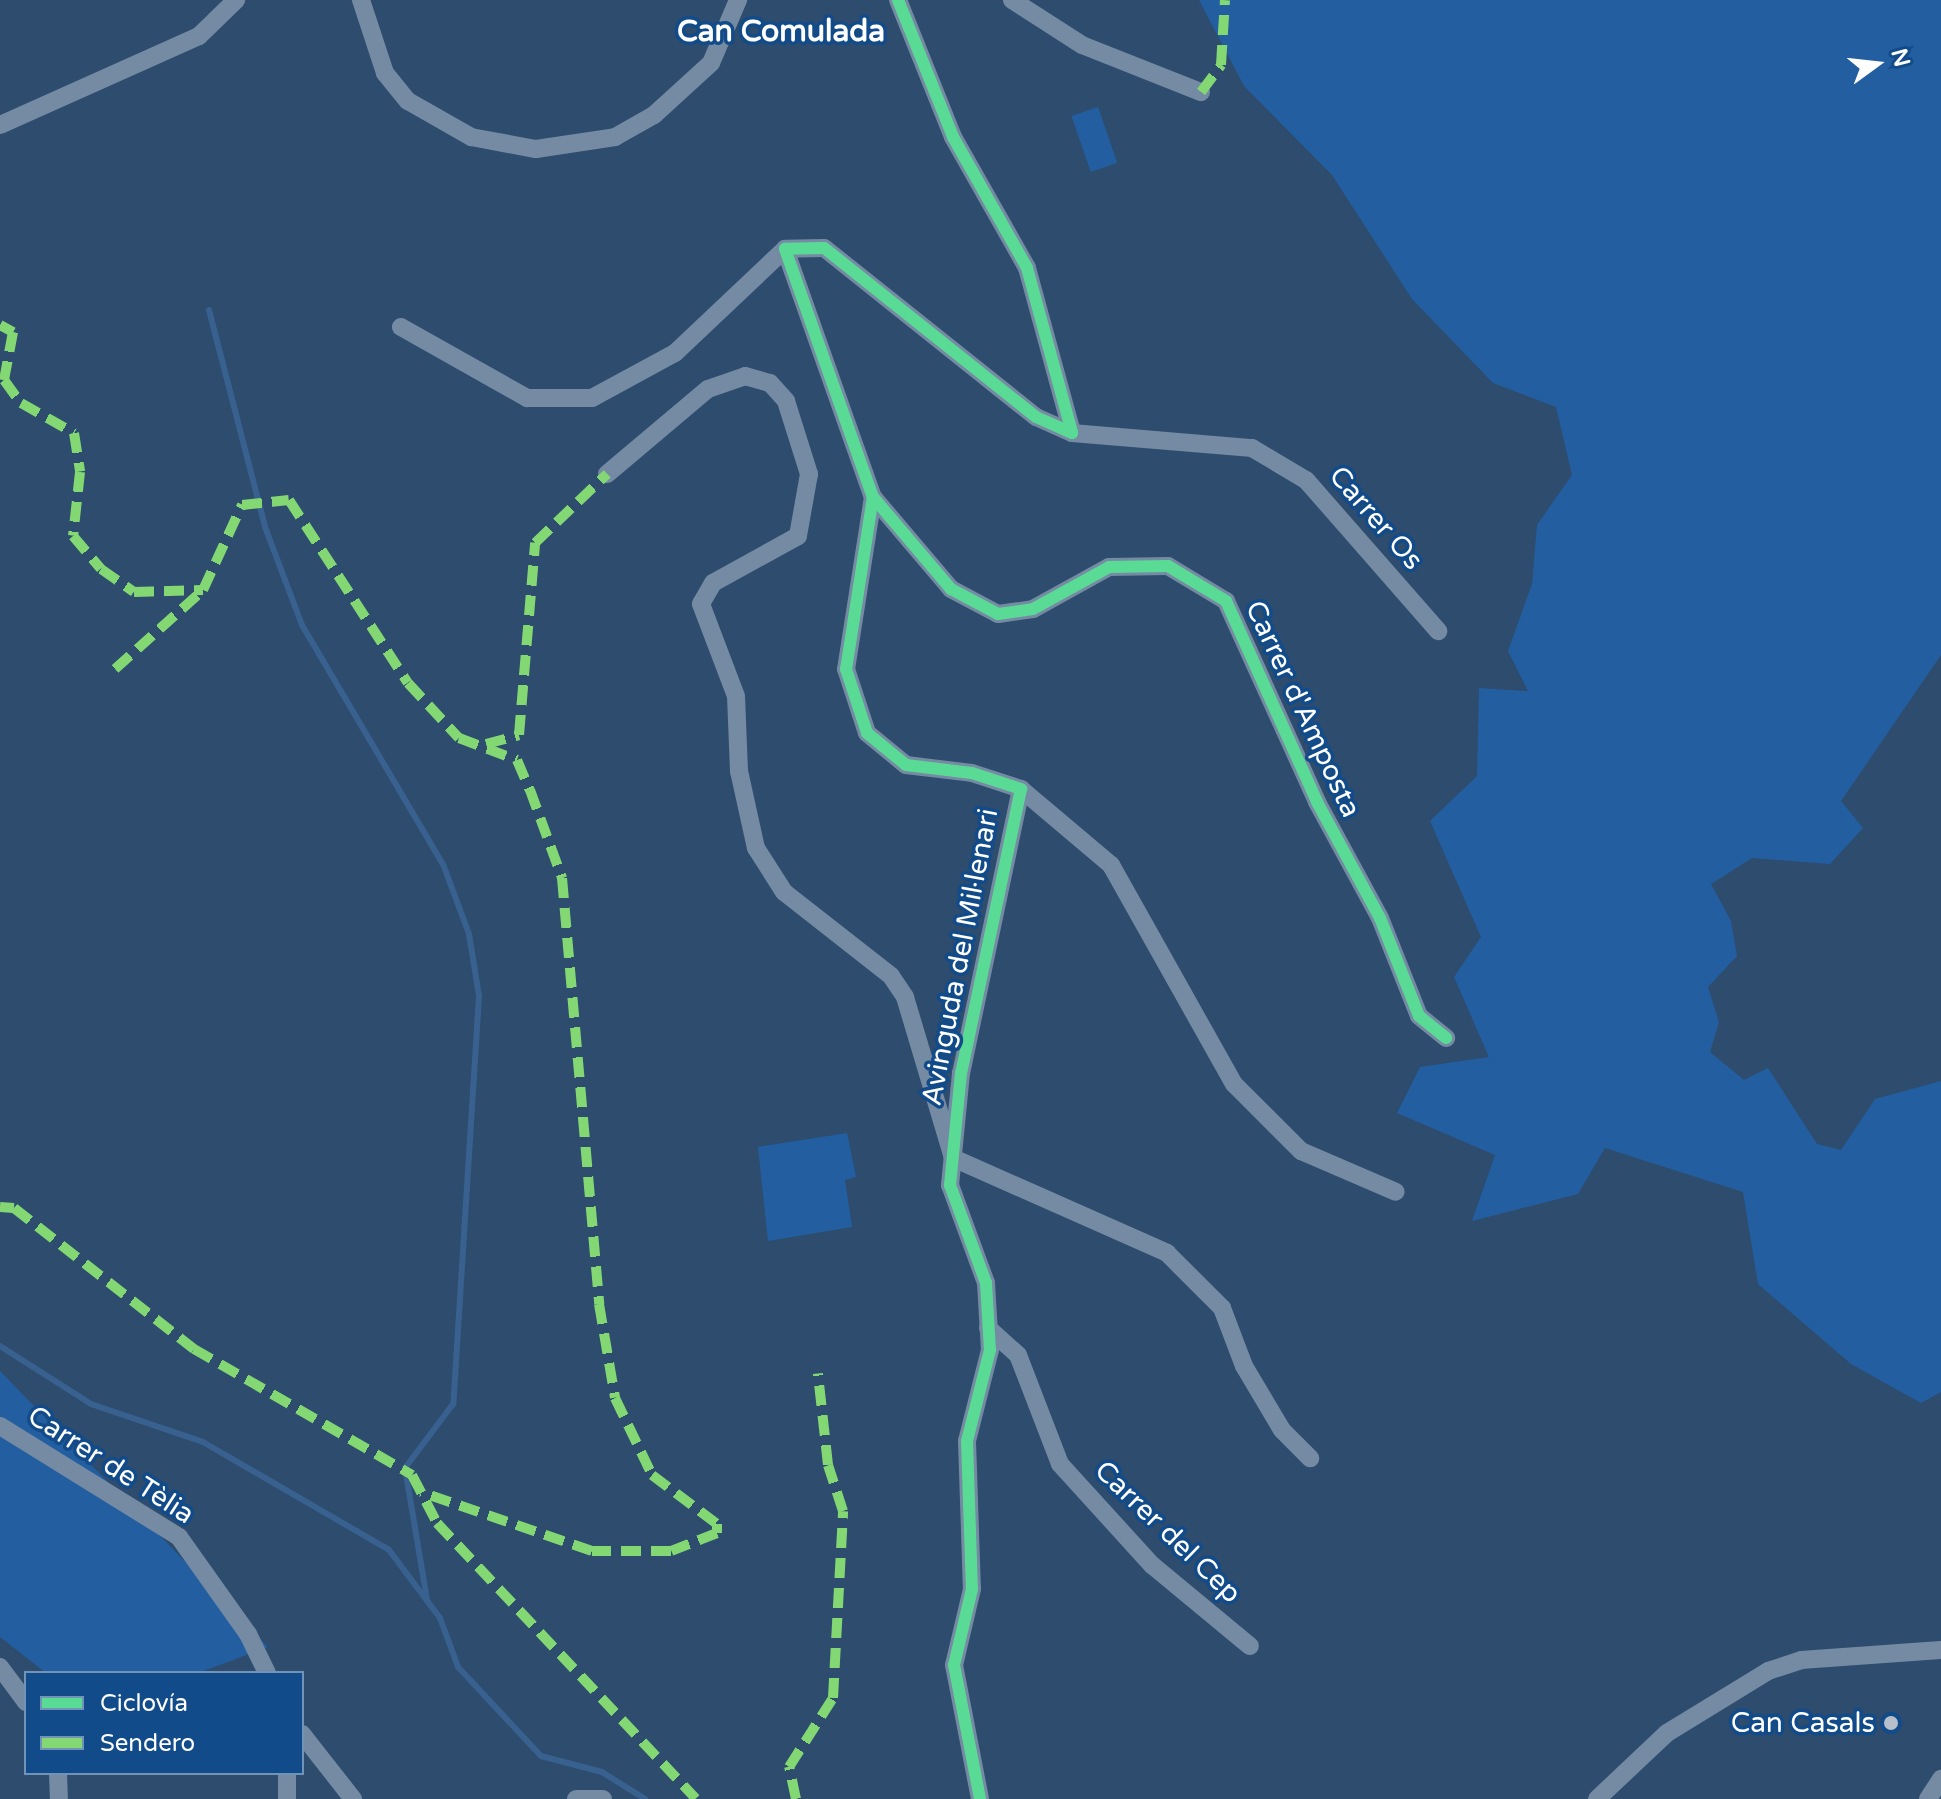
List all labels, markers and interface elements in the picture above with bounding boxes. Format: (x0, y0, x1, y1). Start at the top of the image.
district label: Can Comulada (677, 14, 885, 50)
north arrow (1837, 24, 1917, 104)
text: N (1885, 46, 1915, 70)
street label: Carrer Os (1322, 459, 1430, 577)
street label: Carrer d'Amposta (1238, 595, 1368, 823)
street label: Avinguda del Mil·lenari (915, 806, 1005, 1108)
street label: Carrer de Tèlia (21, 1399, 201, 1531)
street label: Carrer del Cep (1088, 1454, 1248, 1610)
legend (24, 1671, 304, 1775)
text: Ciclovía (100, 1689, 188, 1718)
place label: Can Casals (1731, 1706, 1875, 1740)
marker: Can Casals (1882, 1714, 1900, 1732)
text: Sendero (100, 1729, 195, 1758)

